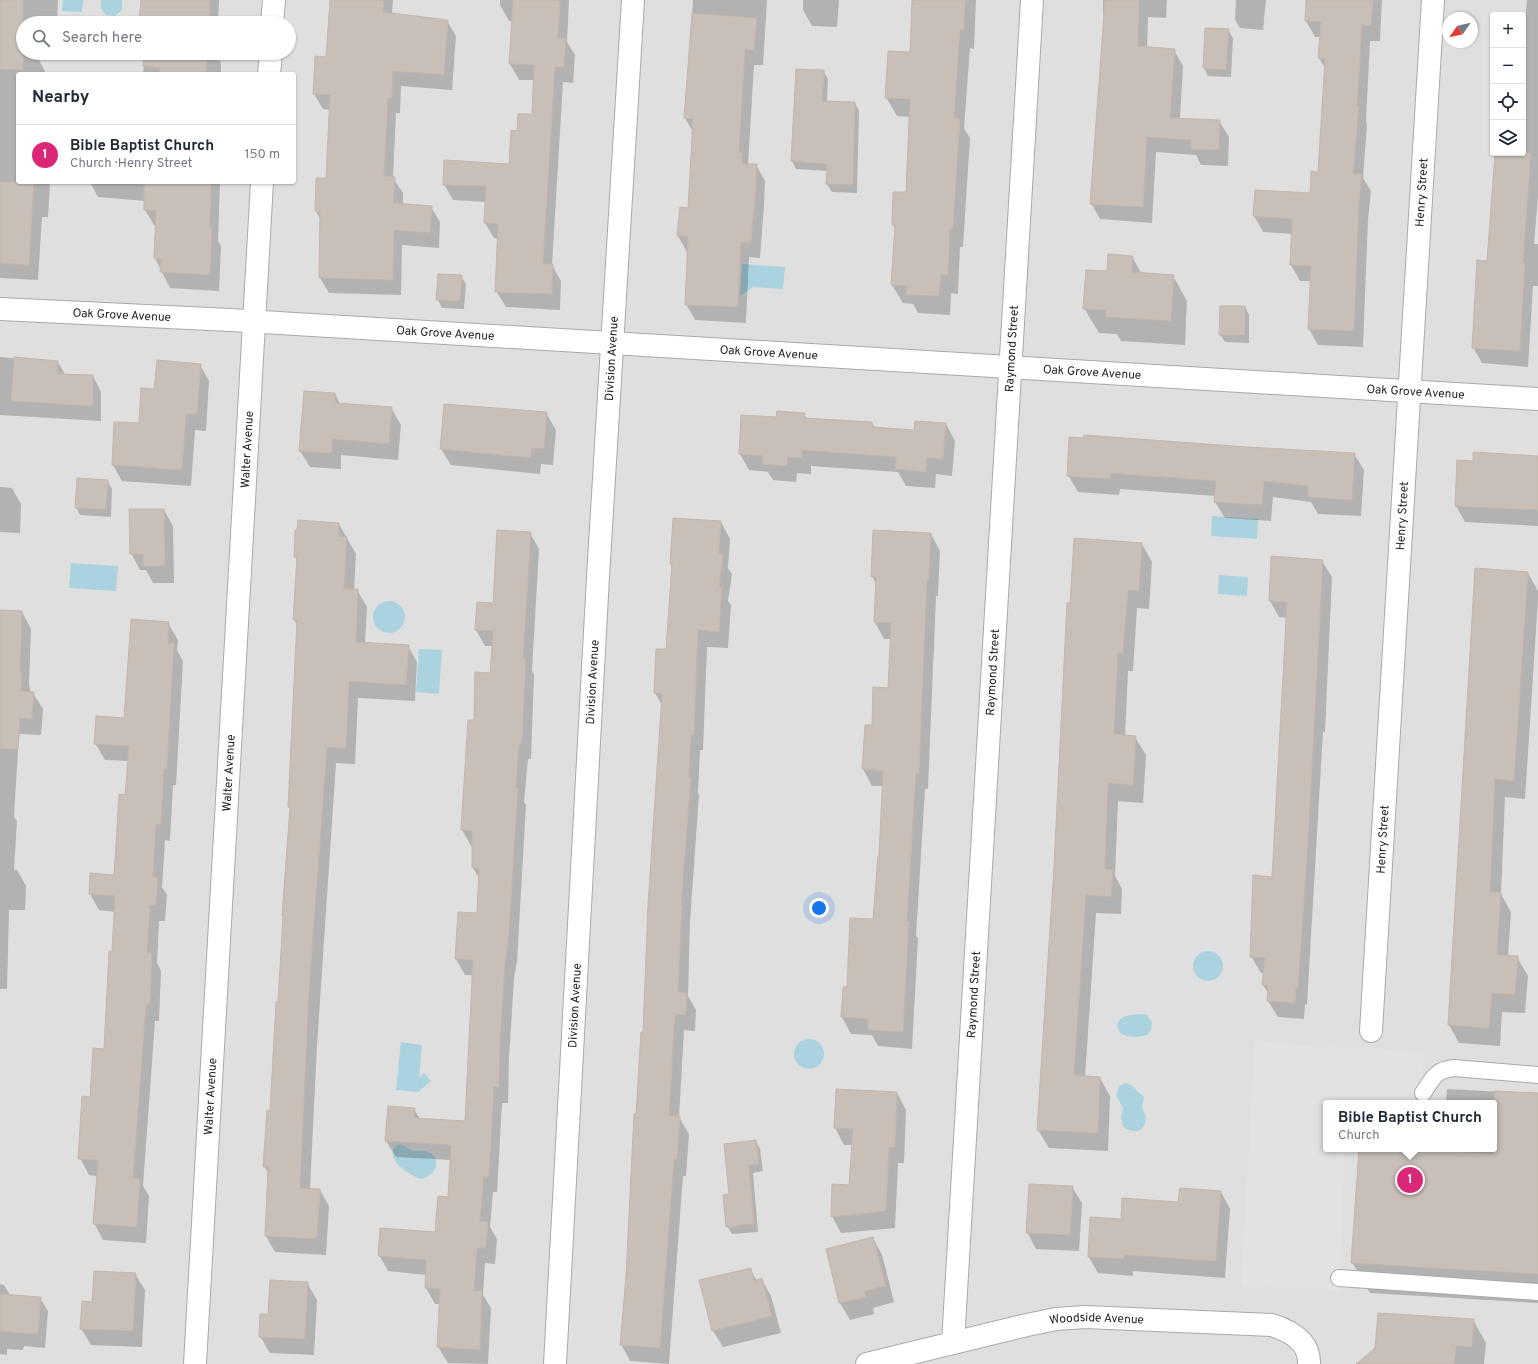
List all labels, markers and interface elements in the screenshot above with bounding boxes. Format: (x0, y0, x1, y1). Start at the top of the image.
north arrow (1442, 12, 1478, 48)
map controls (1490, 12, 1526, 156)
button: + (1490, 12, 1526, 48)
search box (16, 16, 296, 60)
icon: search (30, 27, 52, 49)
text: Search here (62, 29, 142, 48)
button: − (1490, 48, 1526, 84)
button: locate (1490, 84, 1526, 120)
text: Nearby (32, 87, 89, 109)
button: layers (1490, 120, 1526, 156)
text: Bible Baptist Church (70, 137, 214, 156)
text: 1 (42, 147, 48, 163)
text: 150 m (245, 147, 280, 163)
text: Church · Henry Street (70, 156, 192, 172)
street label: Henry Street (1412, 158, 1432, 227)
street label: Oak Grove Avenue (72, 305, 171, 326)
street label: Raymond Street (1002, 305, 1023, 393)
street label: Division Avenue (602, 316, 623, 402)
street label: Oak Grove Avenue (396, 323, 495, 345)
street label: Oak Grove Avenue (719, 343, 818, 364)
street label: Oak Grove Avenue (1043, 362, 1142, 384)
street label: Oak Grove Avenue (1366, 382, 1465, 404)
street label: Walter Avenue (238, 410, 258, 489)
street label: Henry Street (1393, 481, 1413, 551)
street label: Raymond Street (983, 628, 1004, 716)
street label: Division Avenue (583, 639, 604, 725)
street label: Walter Avenue (219, 734, 240, 812)
street label: Henry Street (1373, 804, 1394, 874)
your location (809, 898, 829, 918)
street label: Raymond Street (964, 951, 985, 1039)
street label: Division Avenue (565, 963, 586, 1049)
street label: Walter Avenue (201, 1057, 221, 1136)
popup (1323, 1100, 1497, 1152)
text: Bible Baptist Church (1338, 1109, 1482, 1128)
text: Church (1338, 1128, 1380, 1144)
pin: 1 (1397, 1165, 1423, 1195)
street label: Woodside Avenue (1048, 1310, 1144, 1329)

